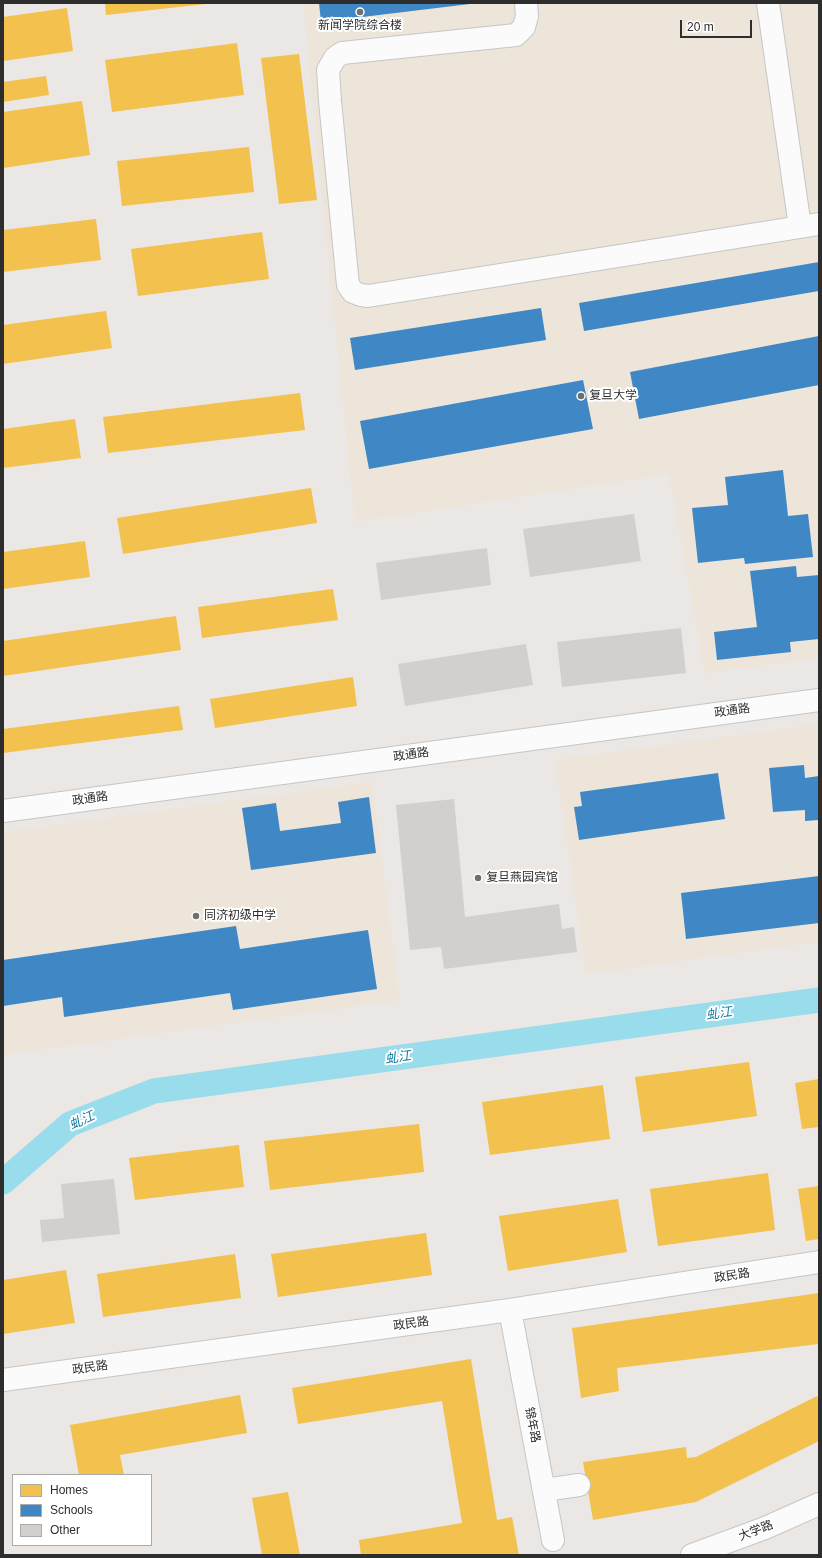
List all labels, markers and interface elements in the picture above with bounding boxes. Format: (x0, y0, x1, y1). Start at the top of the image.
marker: 新闻学院综合楼 (355, 7, 365, 17)
scale bar (682, 12, 754, 38)
place label: 新闻学院综合楼 (318, 19, 402, 33)
text: 20 m (687, 20, 714, 34)
place label: 复旦大学 (589, 389, 637, 403)
marker: 复旦大学 (576, 391, 586, 401)
street label: 政通路 (713, 701, 751, 721)
street label: 政通路 (392, 745, 430, 765)
street label: 政通路 (71, 789, 109, 809)
place label: 复旦燕园宾馆 (486, 871, 558, 885)
marker: 复旦燕园宾馆 (473, 873, 483, 883)
place label: 同济初级中学 (204, 909, 276, 923)
marker: 同济初级中学 (191, 911, 201, 921)
water label: 虬江 (705, 1004, 733, 1024)
water label: 虬江 (384, 1048, 412, 1068)
water label: 虬江 (67, 1108, 97, 1134)
street label: 政民路 (713, 1266, 751, 1286)
street label: 政民路 (392, 1314, 430, 1334)
street label: 政民路 (71, 1358, 109, 1378)
street label: 锦年路 (521, 1406, 543, 1444)
legend (12, 1474, 152, 1546)
text: Homes (50, 1483, 88, 1497)
text: Schools (50, 1503, 93, 1517)
street label: 大学路 (737, 1518, 775, 1544)
text: Other (50, 1523, 80, 1537)

